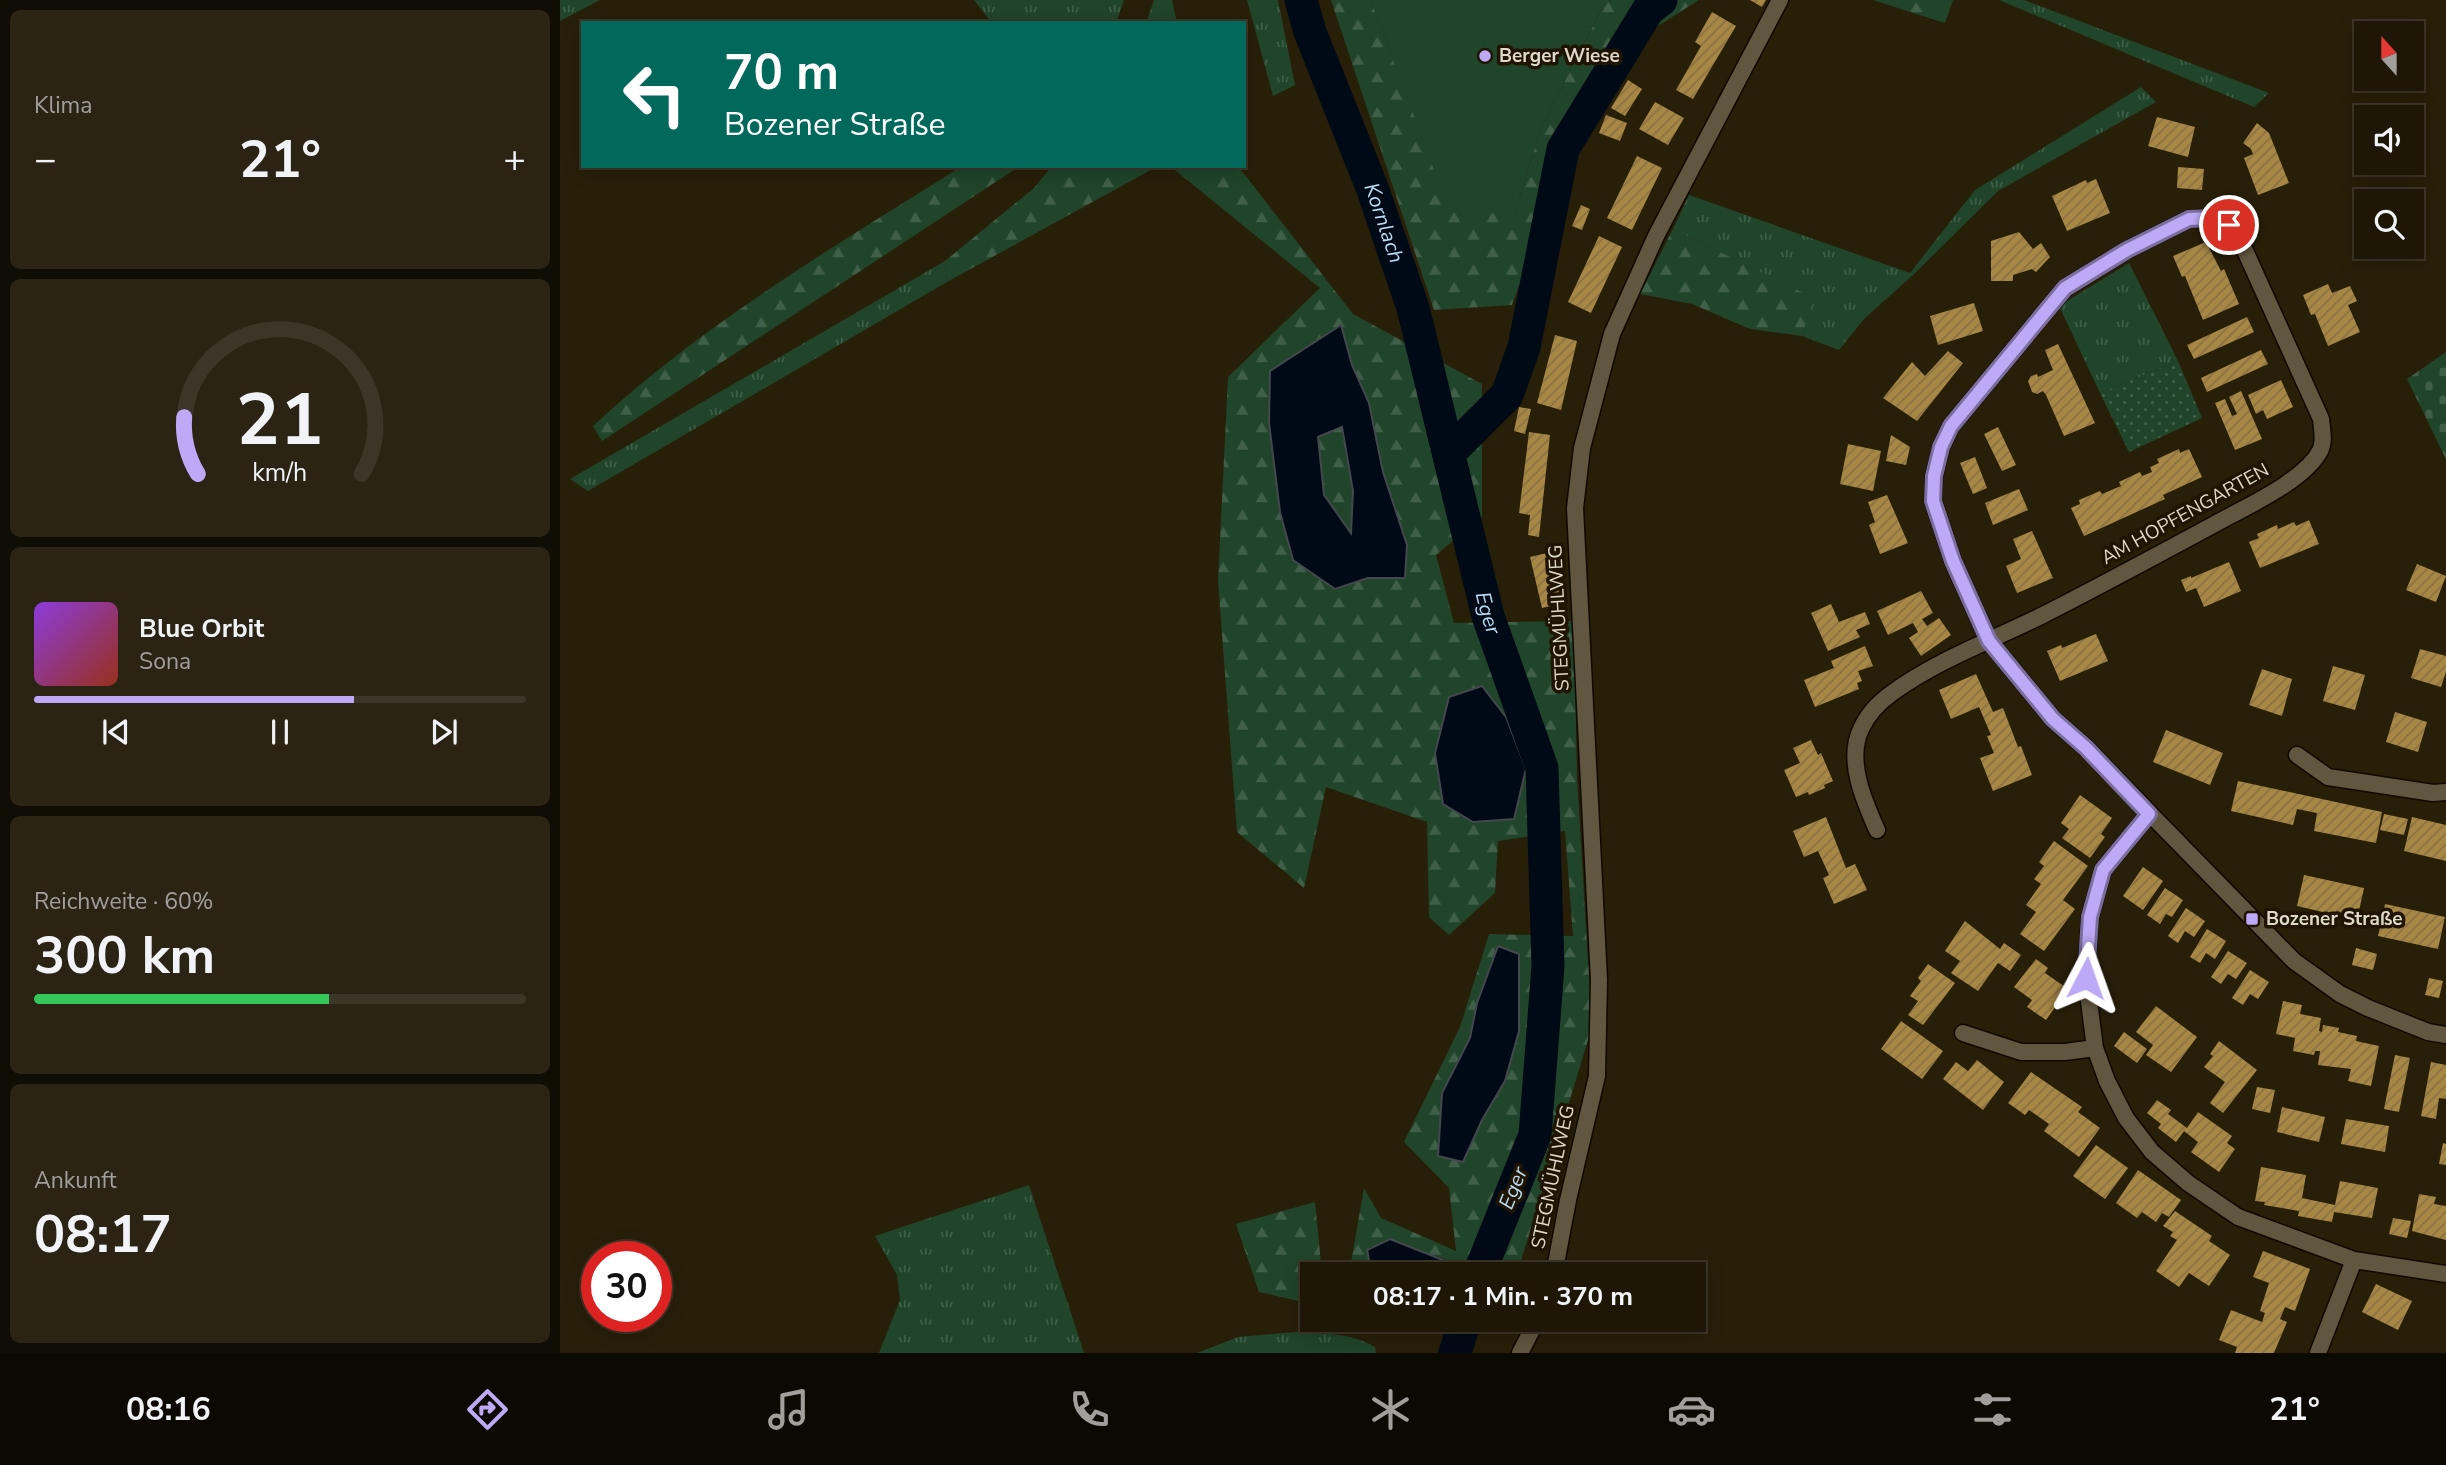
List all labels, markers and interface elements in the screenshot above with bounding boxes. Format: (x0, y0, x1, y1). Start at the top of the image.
north arrow (2354, 21, 2424, 91)
map controls (2354, 21, 2424, 259)
text: 70 m (724, 39, 839, 106)
place label: Berger Wiese (1499, 43, 1620, 69)
marker: Berger Wiese (1477, 48, 1493, 64)
icon: left (609, 49, 700, 140)
text: Klima (34, 90, 92, 121)
text: Bozener Straße (724, 103, 945, 146)
button: sound (2354, 105, 2424, 175)
text: 21° (239, 124, 321, 195)
text: − (34, 134, 57, 185)
text: + (503, 134, 526, 185)
water label: Kornlach (1357, 178, 1411, 267)
button: search (2354, 189, 2424, 259)
pin (2199, 195, 2259, 255)
icon: arrive (2210, 206, 2248, 244)
text: 21 (236, 370, 324, 470)
text: km/h (252, 456, 308, 490)
street label: AM HOPFENGARTEN (2096, 457, 2274, 571)
street label: STEGMÜHLWEG (1542, 544, 1576, 692)
water label: Eger (1469, 589, 1508, 639)
text: Blue Orbit (139, 611, 264, 646)
text: Sona (139, 646, 191, 677)
icon: previous (97, 713, 135, 751)
icon: pause (261, 713, 299, 751)
icon: next (425, 713, 463, 751)
text: Reichweite · 60% (34, 886, 213, 917)
place label: Bozener Straße (2266, 906, 2403, 932)
marker: Bozener Straße (2244, 911, 2260, 927)
text: 300 km (34, 920, 215, 991)
position arrow (2049, 941, 2123, 1015)
street label: STEGMÜHLWEG (1525, 1103, 1581, 1251)
water label: Eger (1492, 1162, 1534, 1213)
text: Ankunft (34, 1165, 116, 1196)
text: 08:17 (34, 1199, 172, 1270)
speed limit sign: 30 (581, 1241, 672, 1332)
text: 08:17 · 1 Min. · 370 m (1373, 1279, 1633, 1314)
icon: directions (463, 1385, 512, 1434)
icon: music (764, 1385, 813, 1434)
icon: phone (1065, 1385, 1114, 1434)
icon: climate (1366, 1385, 1415, 1434)
icon: car (1667, 1385, 1716, 1434)
icon: filters (1968, 1385, 2017, 1434)
text: 08:16 (126, 1388, 211, 1431)
text: 21° (2269, 1388, 2320, 1431)

